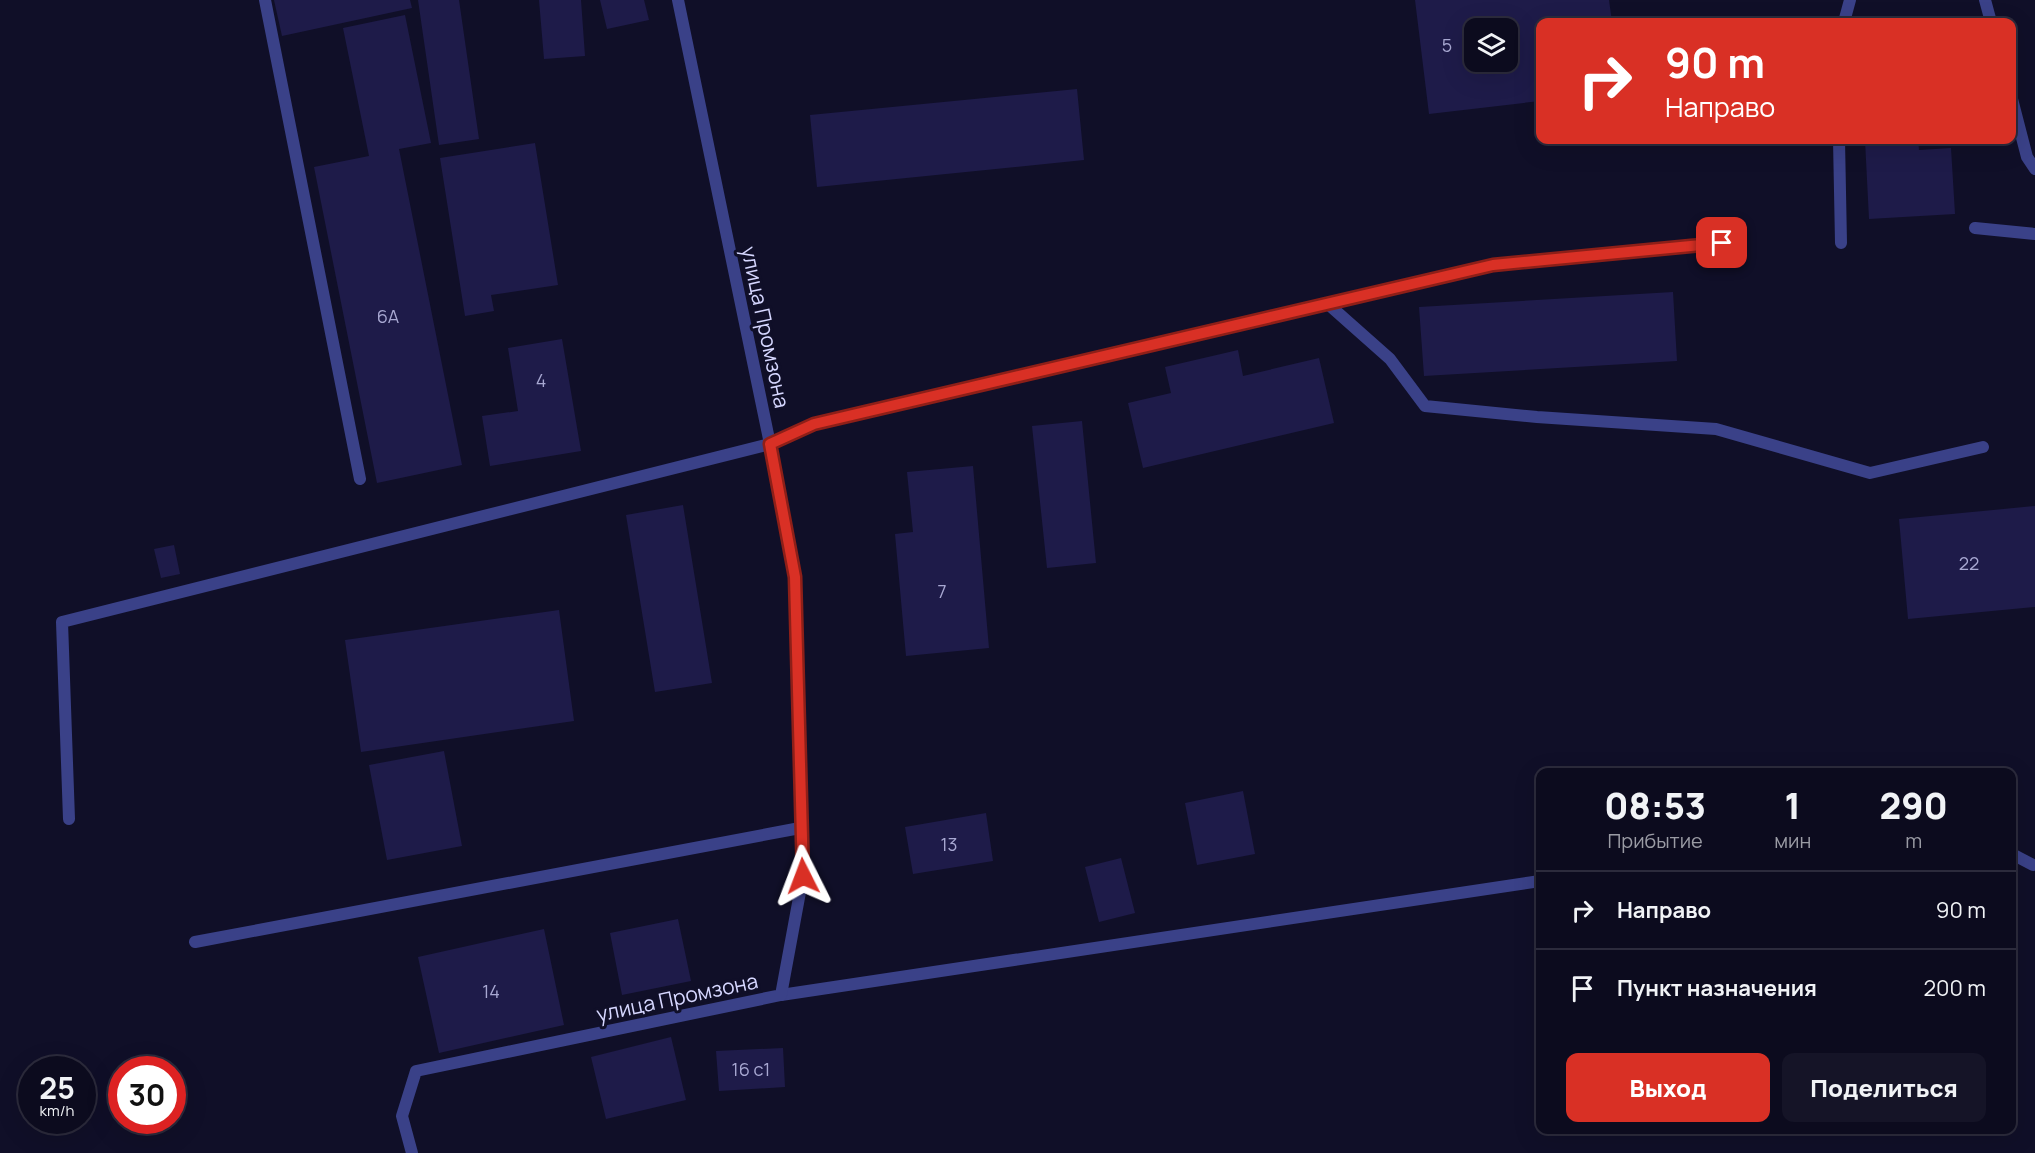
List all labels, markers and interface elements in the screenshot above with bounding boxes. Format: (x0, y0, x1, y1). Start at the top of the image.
map controls (1464, 18, 1518, 72)
button: layers (1464, 18, 1518, 72)
house number: 5 (1442, 33, 1452, 57)
text: 90 m (1665, 33, 1765, 91)
icon: right (1566, 42, 1644, 120)
text: Направо (1665, 88, 1775, 125)
pin (1696, 217, 1747, 268)
icon: arrive (1705, 226, 1738, 259)
street label: улица Промзона (735, 244, 797, 410)
house number: 6А (377, 304, 400, 328)
house number: 4 (536, 368, 546, 392)
house number: 22 (1959, 551, 1979, 575)
house number: 7 (937, 579, 947, 603)
text: 08:53 (1604, 781, 1706, 830)
text: 1 (1785, 781, 1801, 830)
text: 290 (1879, 781, 1948, 830)
text: Прибытие (1607, 827, 1703, 854)
text: мин (1774, 827, 1811, 854)
text: m (1905, 827, 1922, 854)
house number: 13 (941, 832, 957, 856)
position arrow (771, 844, 835, 908)
icon: right (1566, 894, 1599, 927)
text: Направо (1617, 895, 1711, 925)
text: 90 m (1936, 895, 1986, 925)
street label: улица Промзона (594, 966, 760, 1028)
icon: arrive (1566, 972, 1599, 1005)
text: Пункт назначения (1617, 973, 1817, 1003)
text: 200 m (1924, 973, 1986, 1003)
house number: 14 (482, 979, 500, 1003)
button: Выход (1566, 1053, 1770, 1122)
button: Поделиться (1782, 1053, 1986, 1122)
speed limit sign: 30 (108, 1056, 186, 1134)
house number: 16 с1 (732, 1057, 770, 1081)
text: 25 (39, 1067, 75, 1108)
text: km/h (40, 1100, 74, 1121)

